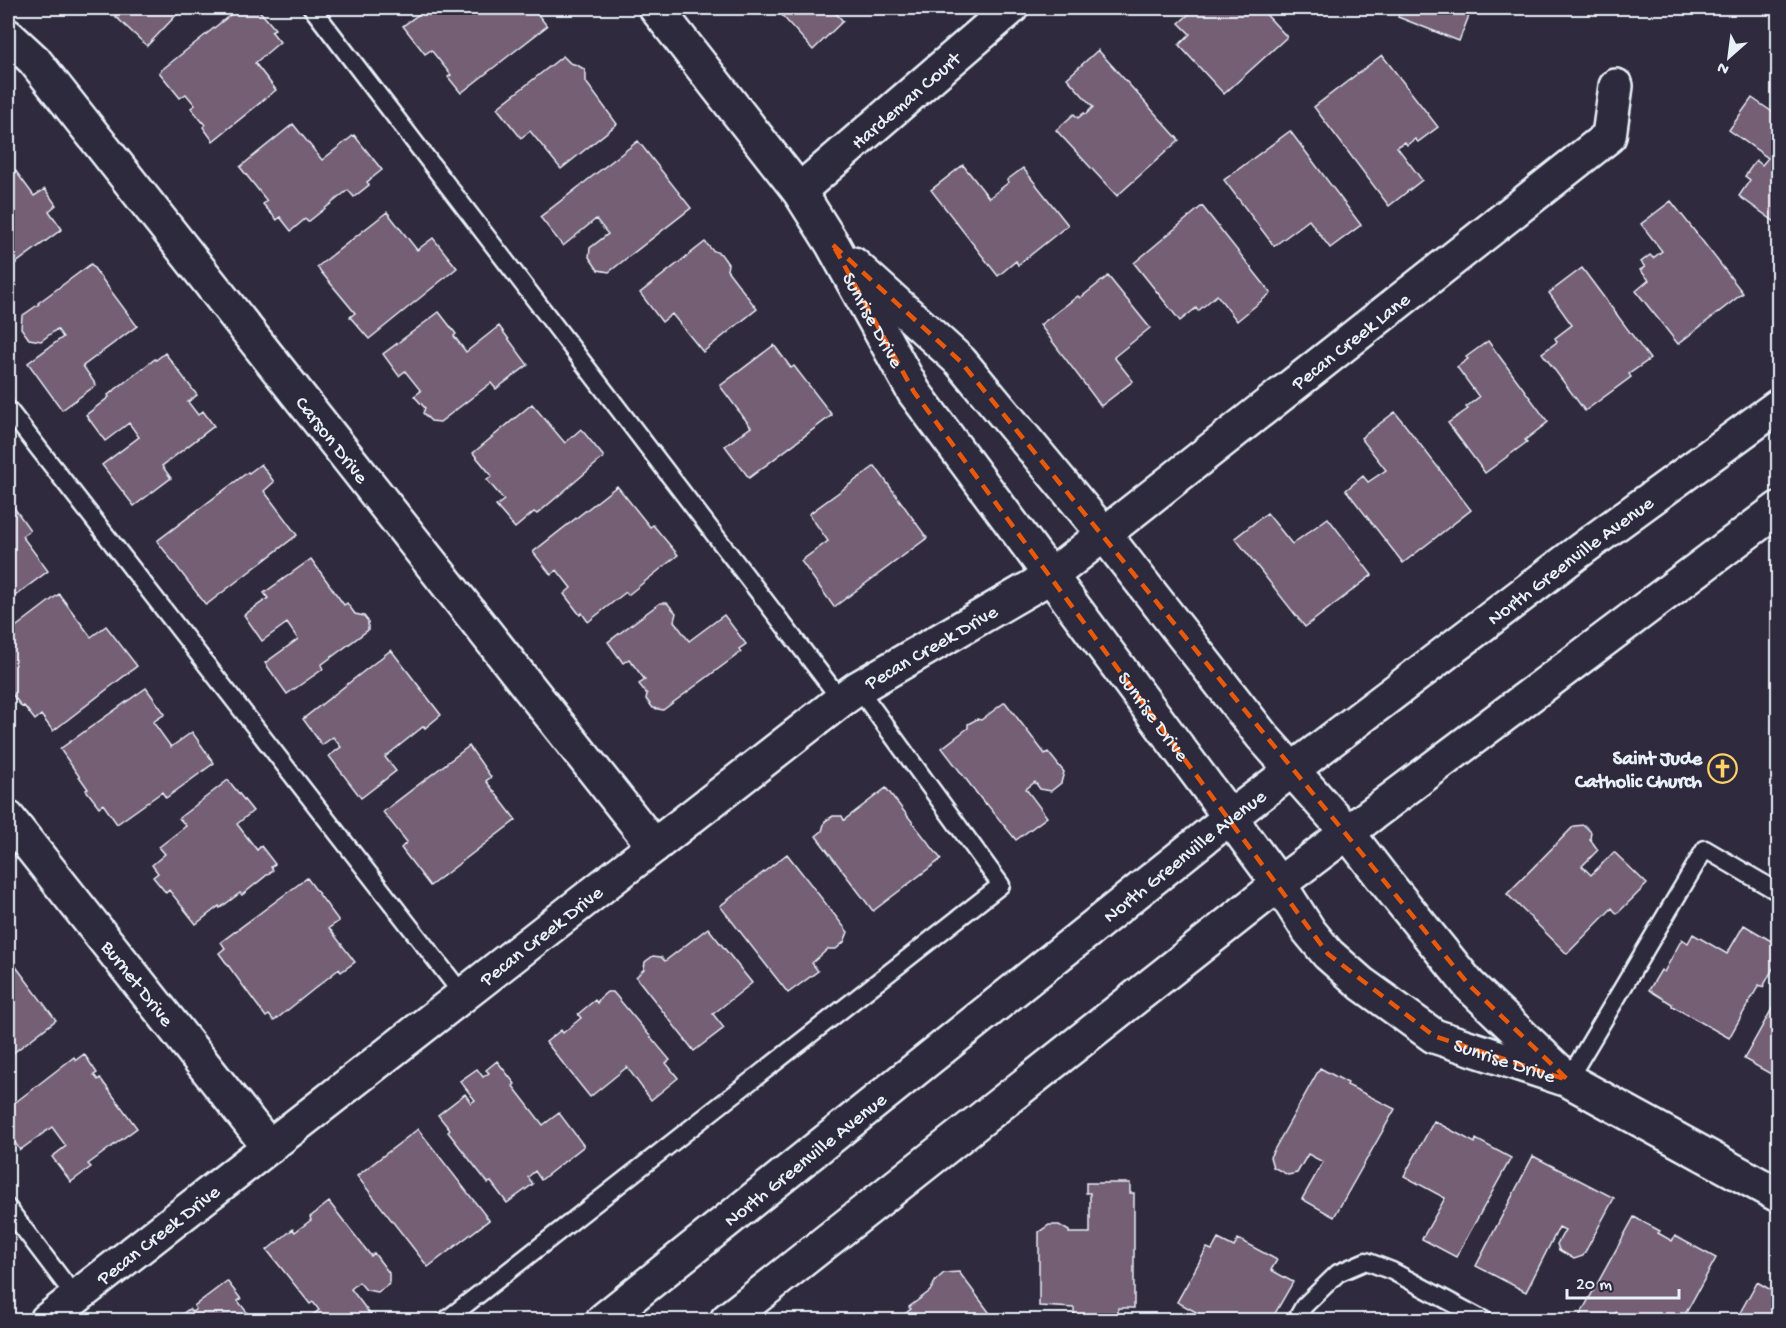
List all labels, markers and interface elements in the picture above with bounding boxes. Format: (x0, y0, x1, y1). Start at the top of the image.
north arrow (1699, 27, 1759, 87)
street label: Hardeman Court (848, 47, 968, 156)
text: N (1714, 56, 1733, 78)
street label: Sunrise Drive (835, 269, 907, 374)
street label: Pecan Creek Lane (1288, 289, 1416, 397)
street label: Carson Drive (289, 393, 372, 490)
street label: North Greenville Avenue (1484, 492, 1660, 632)
street label: Pecan Creek Drive (861, 601, 1003, 697)
street label: Sunrise Drive (1111, 668, 1193, 767)
place label: Saint Jude Catholic Church (1574, 749, 1703, 795)
church icon: Saint Jude Catholic Church (1707, 753, 1739, 785)
street label: North Greenville Avenue (1100, 786, 1272, 929)
street label: Pecan Creek Drive (476, 882, 609, 993)
street label: Burnet Drive (94, 936, 177, 1033)
street label: Sunrise Drive (1450, 1035, 1558, 1090)
street label: North Greenville Avenue (721, 1089, 893, 1233)
street label: Pecan Creek Drive (93, 1181, 226, 1292)
scale bar (1567, 1262, 1680, 1300)
text: 20 m (1576, 1275, 1612, 1296)

